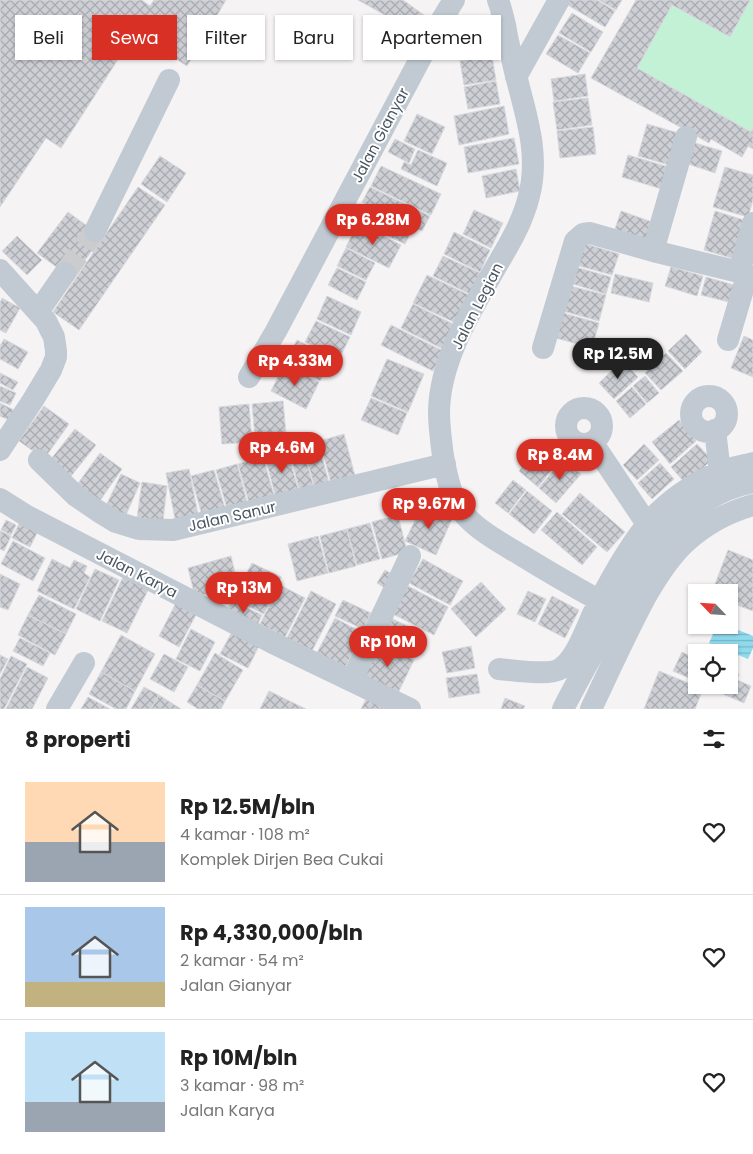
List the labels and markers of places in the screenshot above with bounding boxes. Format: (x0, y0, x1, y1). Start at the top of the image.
pin: Rp 6.28M (321, 204, 425, 246)
pin: Rp 12.5M (566, 338, 670, 380)
pin: Rp 4.33M (243, 344, 347, 387)
pin: Rp 4.6M (236, 432, 328, 474)
pin: Rp 8.4M (514, 438, 606, 481)
pin: Rp 9.67M (377, 488, 481, 530)
pin: Rp 13M (203, 572, 285, 614)
pin: Rp 10M (347, 626, 429, 668)

